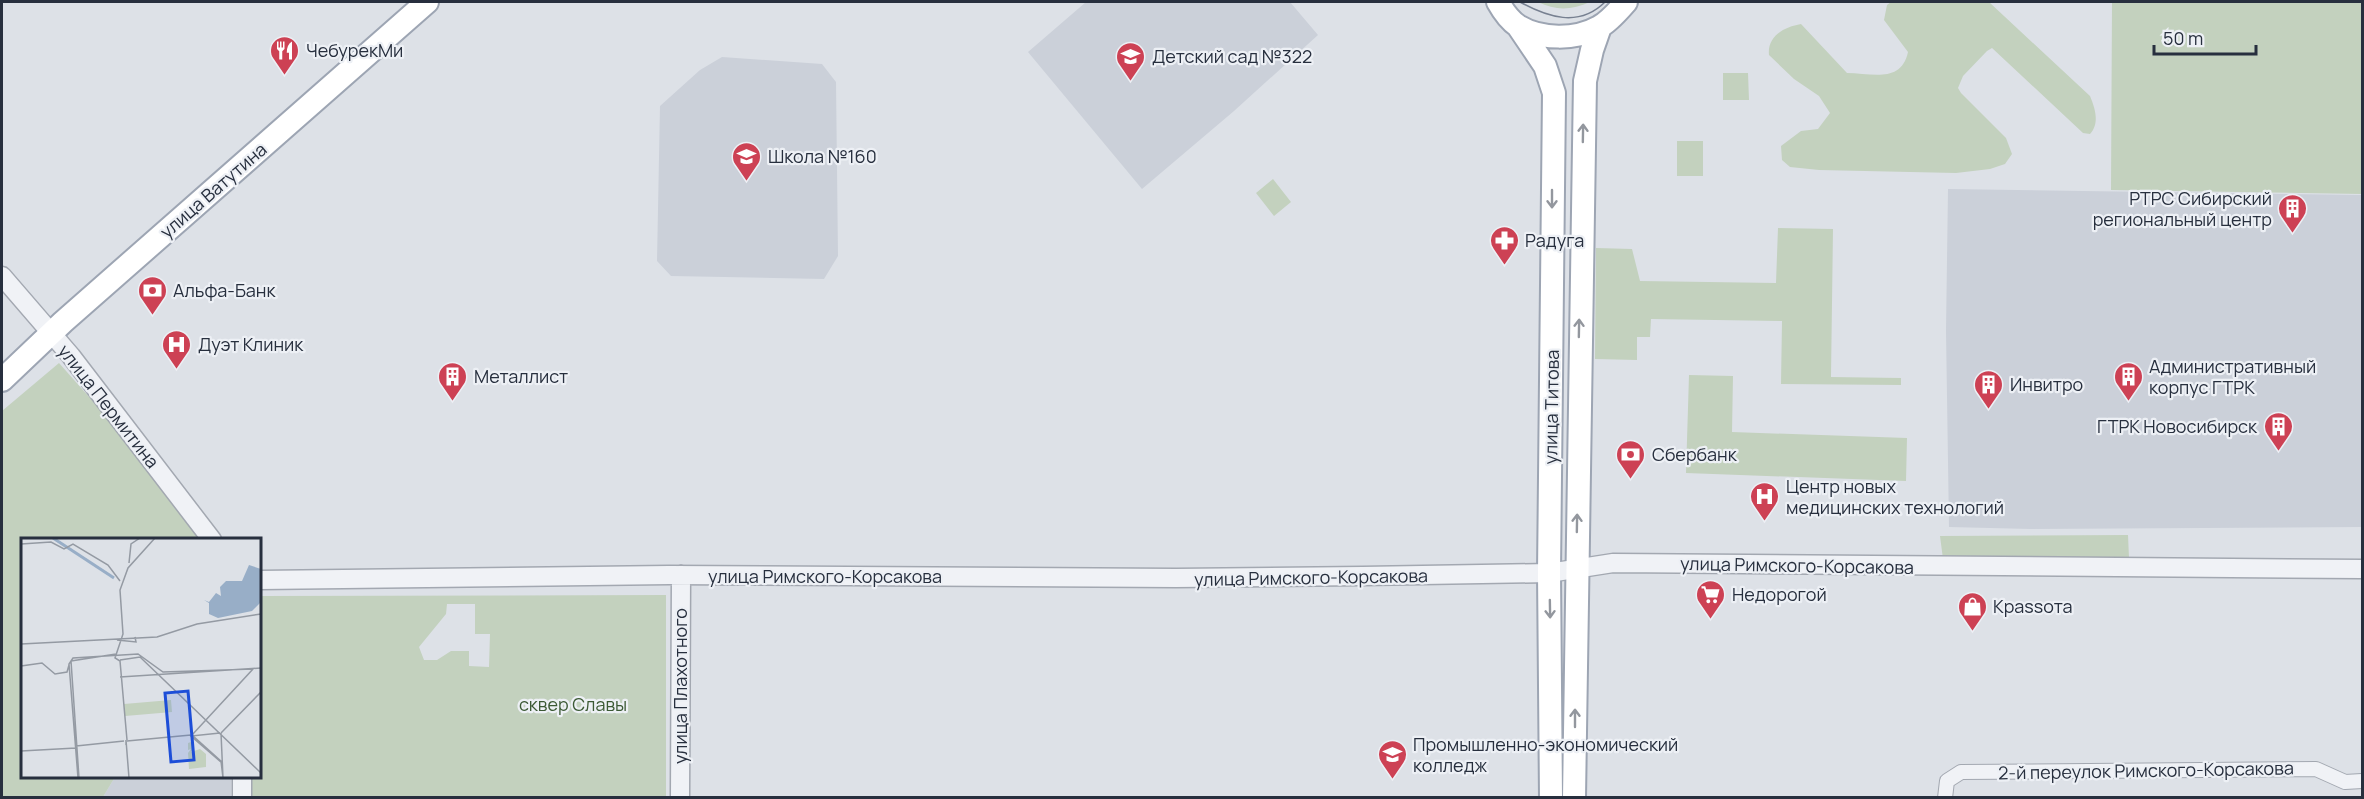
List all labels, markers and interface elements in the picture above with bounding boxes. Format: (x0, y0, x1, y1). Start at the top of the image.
scale bar (2154, 18, 2256, 56)
text: 50 m (2163, 26, 2203, 50)
restaurant icon: ЧебурекМи (269, 34, 301, 76)
place label: ЧебурекМи (306, 38, 403, 62)
school or university icon: Детский сад №322 (1115, 40, 1147, 82)
place label: Детский сад №322 (1152, 44, 1312, 68)
one-way arrow (1578, 124, 1589, 144)
street label: улица Ватутина (155, 137, 271, 243)
school or university icon: Школа №160 (731, 140, 763, 182)
place label: Школа №160 (768, 144, 877, 168)
place label: РТРС Сибирский региональный центр (2093, 186, 2272, 231)
one-way arrow (1546, 189, 1558, 209)
building icon: РТРС Сибирский региональный центр (2277, 192, 2309, 234)
pharmacy icon: Радуга (1488, 224, 1520, 266)
place label: Радуга (1525, 228, 1584, 252)
bank icon: Альфа-Банк (136, 274, 168, 316)
place label: Альфа-Банк (173, 278, 276, 302)
one-way arrow (1574, 319, 1585, 339)
hospital icon: Дуэт Клиник (161, 328, 193, 370)
place label: Дуэт Клиник (198, 332, 304, 356)
street label: улица Пермитина (53, 339, 165, 473)
street label: улица Титова (1538, 349, 1564, 465)
place label: Административный корпус ГТРК (2149, 354, 2316, 399)
building icon: Металлист (437, 360, 469, 402)
building icon: Административный корпус ГТРК (2112, 360, 2144, 402)
place label: Металлист (474, 364, 568, 388)
building icon: Инвитро (1973, 368, 2005, 410)
place label: Инвитро (2010, 372, 2083, 396)
building icon: ГТРК Новосибирск (2262, 410, 2294, 452)
place label: ГТРК Новосибирск (2097, 414, 2258, 438)
bank icon: Сбербанк (1615, 438, 1647, 480)
place label: Сбербанк (1652, 442, 1738, 466)
place label: Центр новых медицинских технологий (1786, 474, 2004, 519)
hospital icon: Центр новых медицинских технологий (1749, 480, 1781, 522)
one-way arrow (1571, 514, 1582, 534)
inset map (21, 538, 261, 778)
street label: улица Римского-Корсакова (1680, 551, 1914, 579)
street label: улица Римского-Корсакова (1194, 563, 1428, 591)
street label: улица Римского-Корсакова (708, 564, 942, 588)
supermarket icon: Недорогой (1695, 578, 1727, 620)
place label: Недорогой (1732, 582, 1827, 606)
shop icon: Краssота (1956, 590, 1988, 632)
place label: Краssота (1993, 594, 2072, 618)
one-way arrow (1544, 599, 1555, 619)
street label: улица Плахотного (668, 608, 692, 764)
park label: сквер Славы (519, 692, 627, 716)
one-way arrow (1569, 709, 1580, 729)
place label: Промышленно-экономический колледж (1413, 732, 1678, 777)
school or university icon: Промышленно-экономический колледж (1376, 738, 1408, 780)
street label: 2-й переулок Римского-Корсакова (1998, 755, 2294, 785)

